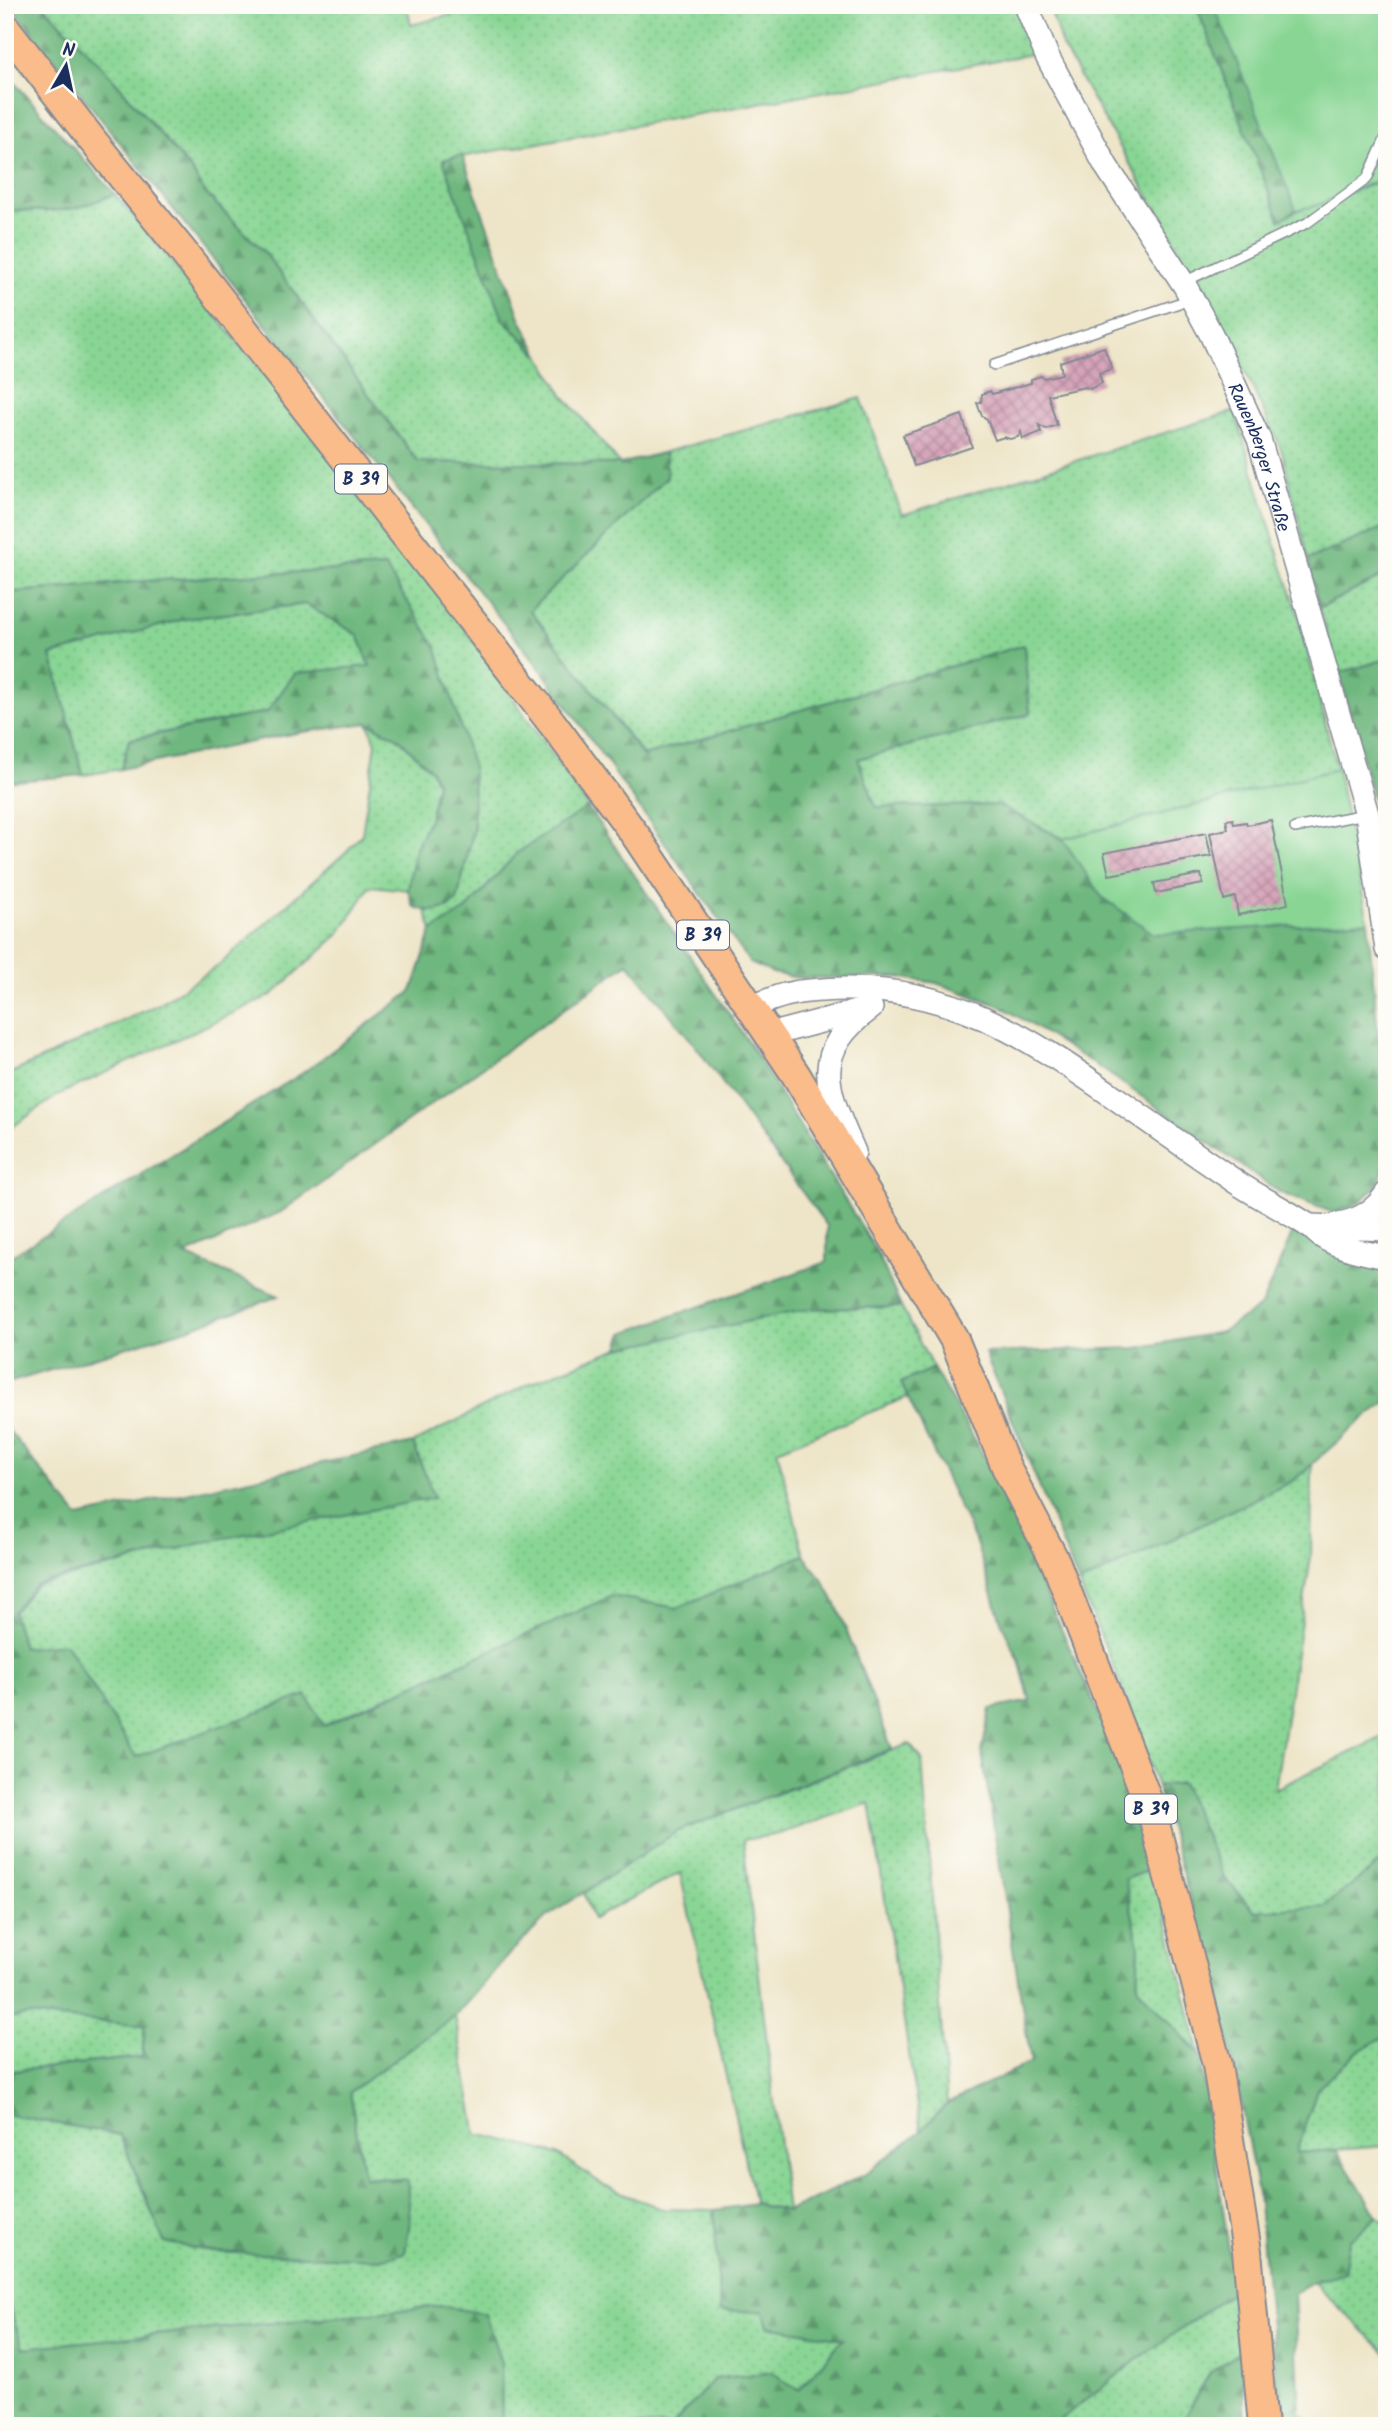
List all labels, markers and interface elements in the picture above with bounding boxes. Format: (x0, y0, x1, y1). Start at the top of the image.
north arrow (32, 32, 102, 102)
text: N (60, 35, 77, 67)
street label: Rauenberger Straße (1218, 378, 1298, 536)
road number: B 39 (335, 464, 387, 494)
road number: B 39 (677, 920, 729, 950)
road number: B 39 (1125, 1795, 1177, 1824)

